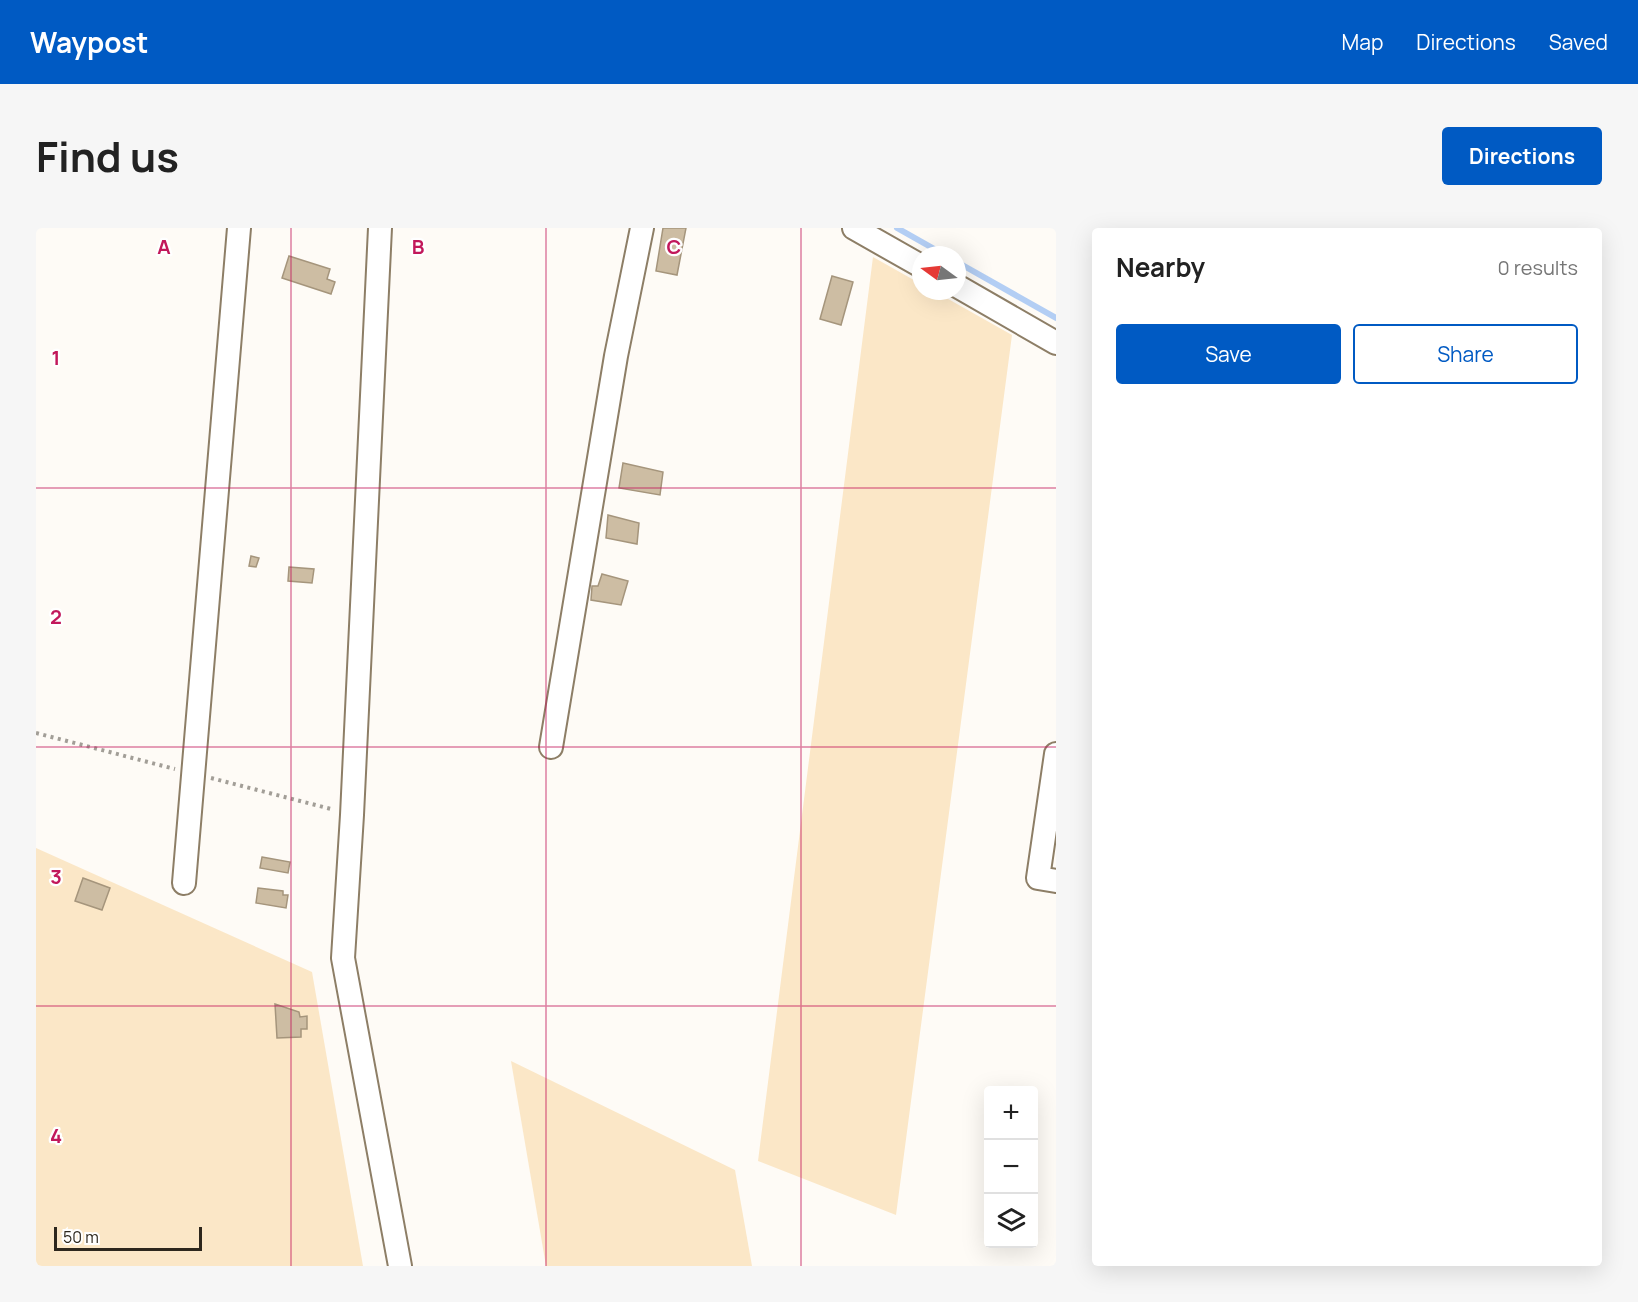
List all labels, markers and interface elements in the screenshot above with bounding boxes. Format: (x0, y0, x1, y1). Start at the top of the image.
text: Waypost (30, 23, 149, 61)
text: Map (1342, 28, 1383, 56)
text: Directions (1416, 28, 1516, 56)
text: Saved (1549, 28, 1608, 56)
text: Find us (36, 127, 179, 185)
button: Directions (1442, 127, 1602, 185)
text: A (157, 233, 171, 260)
text: B (412, 233, 425, 260)
text: C (667, 233, 681, 260)
north arrow (912, 246, 966, 300)
text: Nearby (1116, 249, 1205, 285)
text: 0 results (1498, 254, 1578, 281)
button: Save (1116, 324, 1341, 384)
button: Share (1353, 324, 1578, 384)
text: 1 (52, 344, 60, 371)
text: 2 (50, 603, 62, 630)
text: 3 (50, 863, 62, 890)
map controls (984, 1086, 1038, 1248)
button: + (984, 1086, 1038, 1140)
text: 4 (50, 1122, 62, 1149)
button: − (984, 1140, 1038, 1194)
button: layers (984, 1194, 1038, 1248)
scale bar (54, 1224, 202, 1252)
text: 50 m (63, 1226, 99, 1248)

